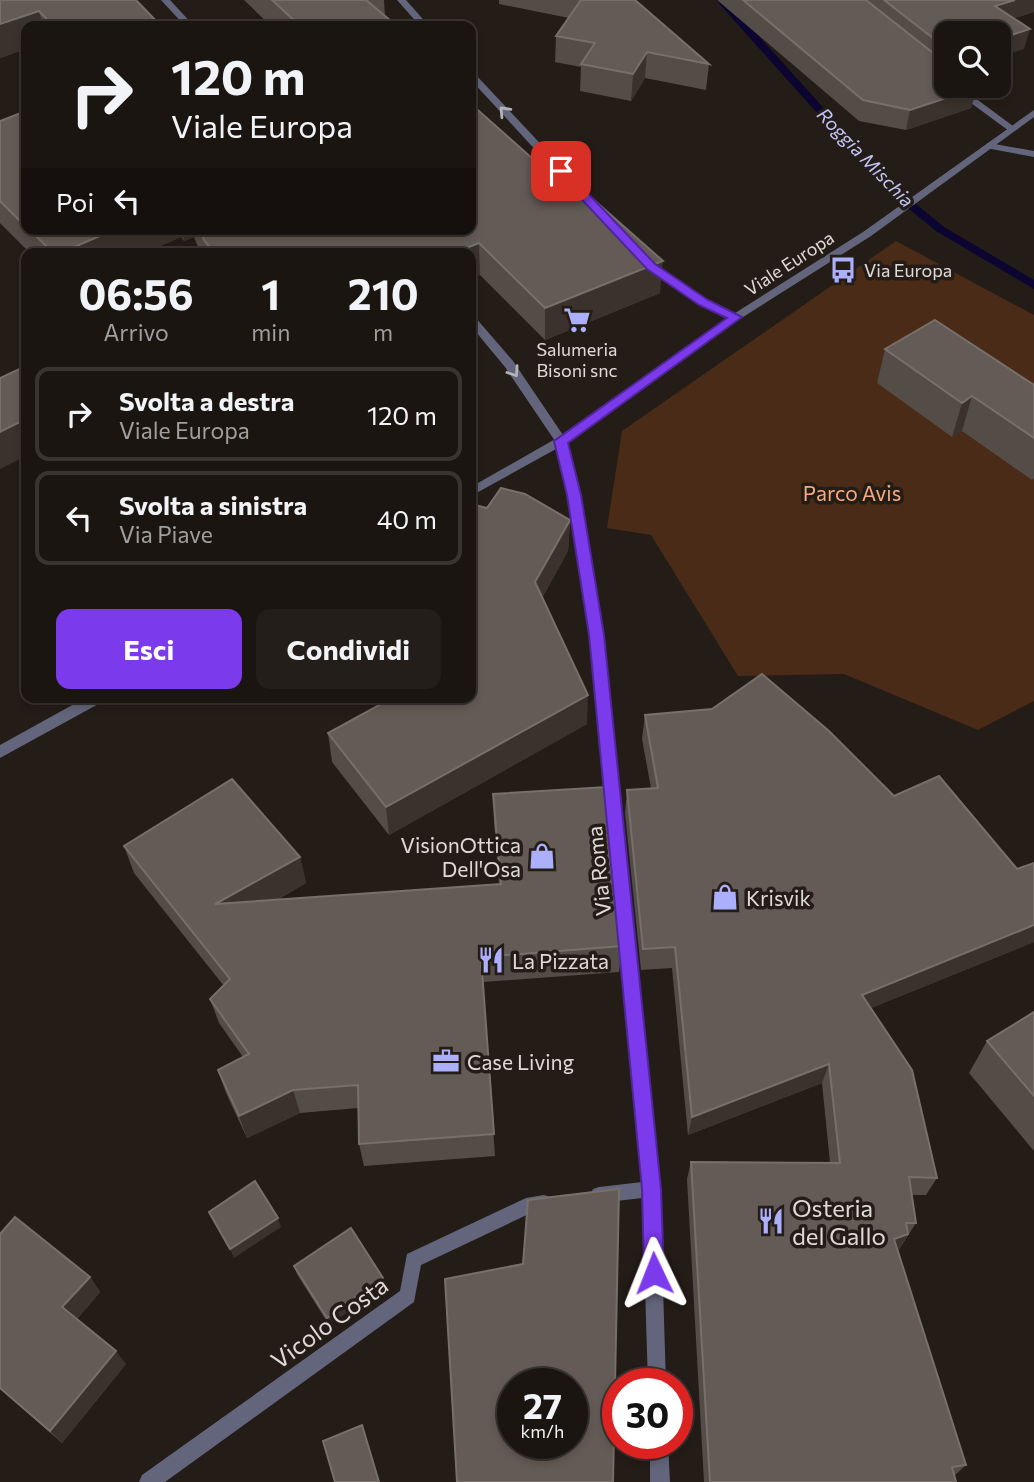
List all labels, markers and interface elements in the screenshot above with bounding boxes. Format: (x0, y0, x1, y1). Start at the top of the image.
map controls (934, 21, 1011, 98)
button: search (934, 21, 1011, 98)
text: 120 m (171, 45, 305, 105)
icon: right (56, 49, 147, 140)
water label: Roggia Mischia (813, 103, 919, 212)
text: Viale Europa (171, 105, 353, 145)
one-way arrow (500, 106, 513, 119)
pin (531, 141, 591, 201)
icon: arrive (542, 152, 580, 190)
icon: left (108, 182, 146, 220)
text: Poi (56, 186, 94, 217)
street label: Viale Europa (740, 226, 838, 300)
bus stop icon: Via Europa (828, 255, 858, 285)
place label: Via Europa (864, 259, 952, 281)
text: 06:56 (78, 267, 194, 319)
text: 1 (261, 267, 280, 319)
text: 210 (348, 267, 419, 319)
supermarket icon: Salumeria Bisoni snc (562, 305, 592, 335)
text: Arrivo (103, 318, 169, 346)
text: min (251, 318, 290, 346)
text: m (373, 318, 393, 346)
place label: Salumeria Bisoni snc (536, 338, 618, 381)
one-way arrow (506, 364, 519, 377)
text: Svolta a destra (119, 385, 294, 416)
icon: right (60, 395, 98, 433)
text: 120 m (367, 399, 437, 430)
text: Viale Europa (119, 416, 250, 444)
park label: Parco Avis (803, 480, 901, 505)
text: Svolta a sinistra (119, 489, 307, 520)
icon: left (60, 499, 98, 537)
text: 40 m (377, 503, 437, 534)
text: Via Piave (119, 520, 213, 548)
button: Esci (56, 609, 242, 689)
button: Condividi (256, 609, 441, 689)
street label: Via Roma (581, 825, 615, 917)
place label: VisionOttica Dell'Osa (401, 832, 521, 881)
shop icon: VisionOttica Dell'Osa (527, 841, 557, 871)
shop icon: Krisvik (710, 882, 740, 912)
place label: Krisvik (746, 885, 811, 910)
restaurant icon: La Pizzata (476, 945, 506, 975)
place label: La Pizzata (512, 948, 609, 973)
office icon: Case Living (431, 1046, 461, 1076)
place label: Case Living (467, 1049, 574, 1074)
place label: Osteria del Gallo (792, 1193, 886, 1250)
restaurant icon: Osteria del Gallo (756, 1206, 786, 1236)
position arrow (617, 1236, 691, 1310)
street label: Vicolo Costa (265, 1270, 393, 1374)
speed limit sign: 30 (602, 1368, 693, 1459)
text: 27 (523, 1383, 562, 1426)
text: km/h (521, 1420, 564, 1442)

